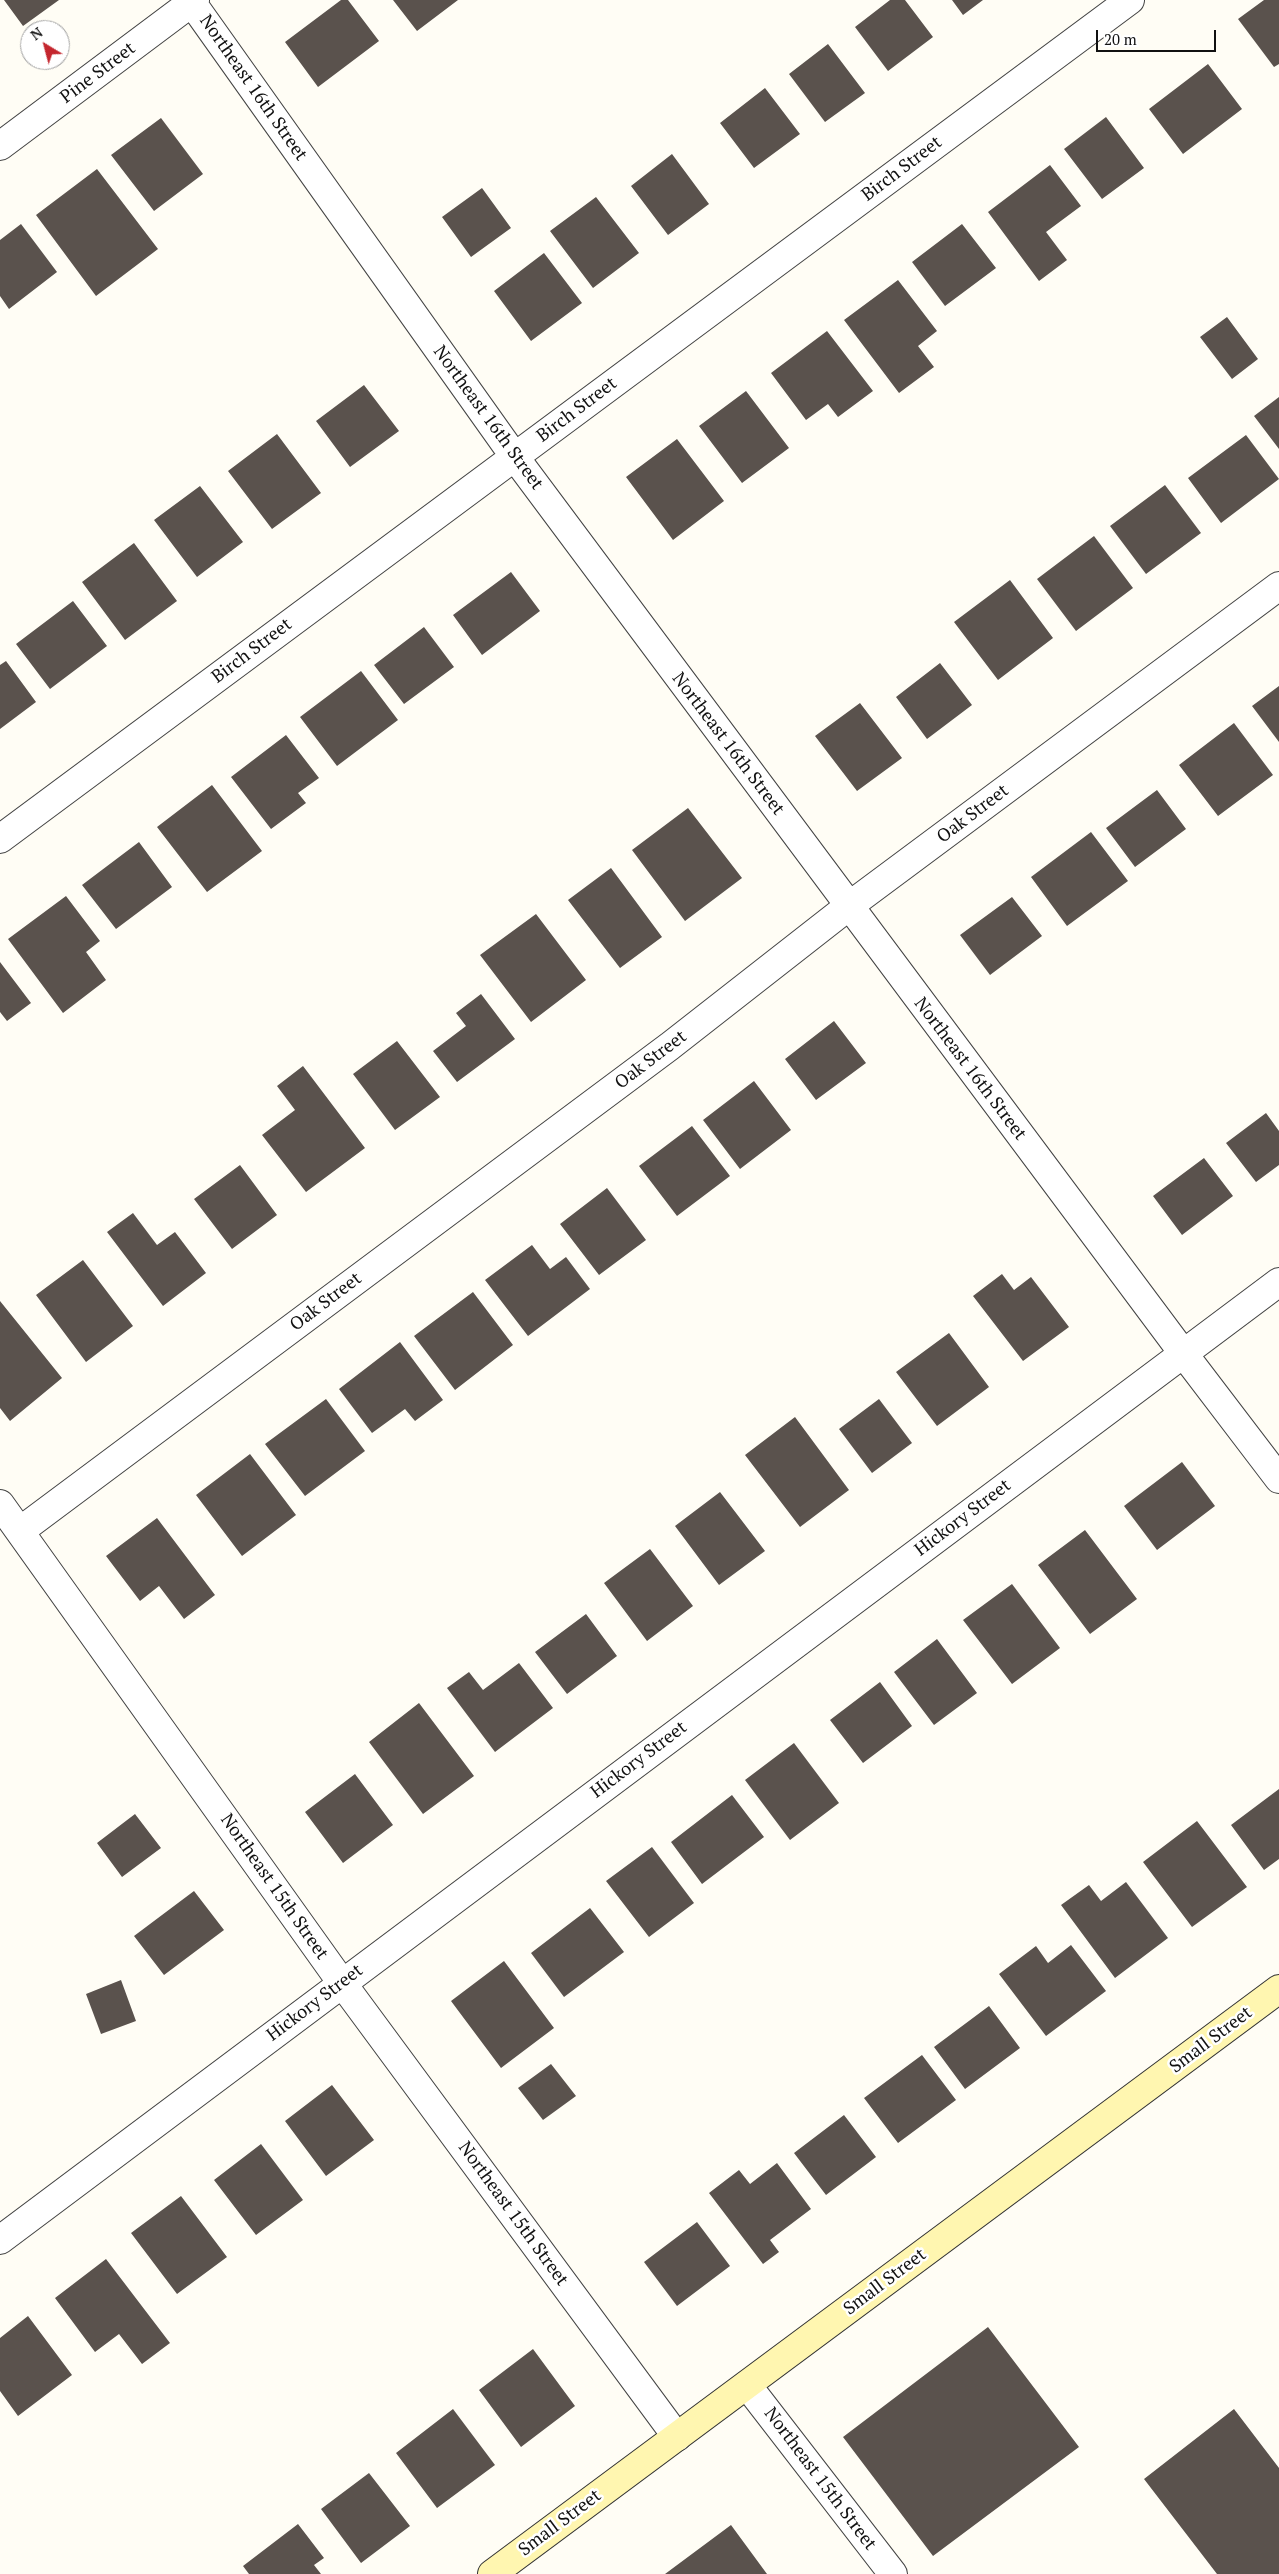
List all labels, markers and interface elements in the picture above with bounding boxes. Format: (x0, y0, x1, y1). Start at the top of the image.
street label: Northeast 16th Street (195, 11, 311, 165)
north arrow (20, 20, 70, 70)
scale bar (1099, 20, 1219, 52)
text: N (26, 23, 46, 44)
text: 20 m (1104, 29, 1137, 49)
street label: Pine Street (56, 38, 140, 108)
street label: Birch Street (858, 132, 946, 206)
street label: Northeast 16th Street (428, 342, 548, 494)
street label: Birch Street (533, 373, 621, 447)
street label: Birch Street (208, 614, 296, 688)
street label: Northeast 16th Street (667, 668, 789, 820)
street label: Oak Street (933, 780, 1013, 848)
street label: Northeast 16th Street (909, 993, 1031, 1145)
street label: Oak Street (611, 1026, 691, 1094)
street label: Oak Street (286, 1268, 366, 1336)
street label: Hickory Street (911, 1475, 1015, 1561)
street label: Hickory Street (587, 1717, 691, 1803)
street label: Northeast 15th Street (216, 1810, 332, 1964)
street label: Hickory Street (263, 1960, 367, 2046)
street label: Small Street (1166, 2002, 1256, 2078)
street label: Northeast 15th Street (453, 2138, 573, 2290)
street label: Small Street (840, 2244, 930, 2320)
street label: Northeast 15th Street (759, 2403, 881, 2555)
street label: Small Street (515, 2485, 605, 2561)

